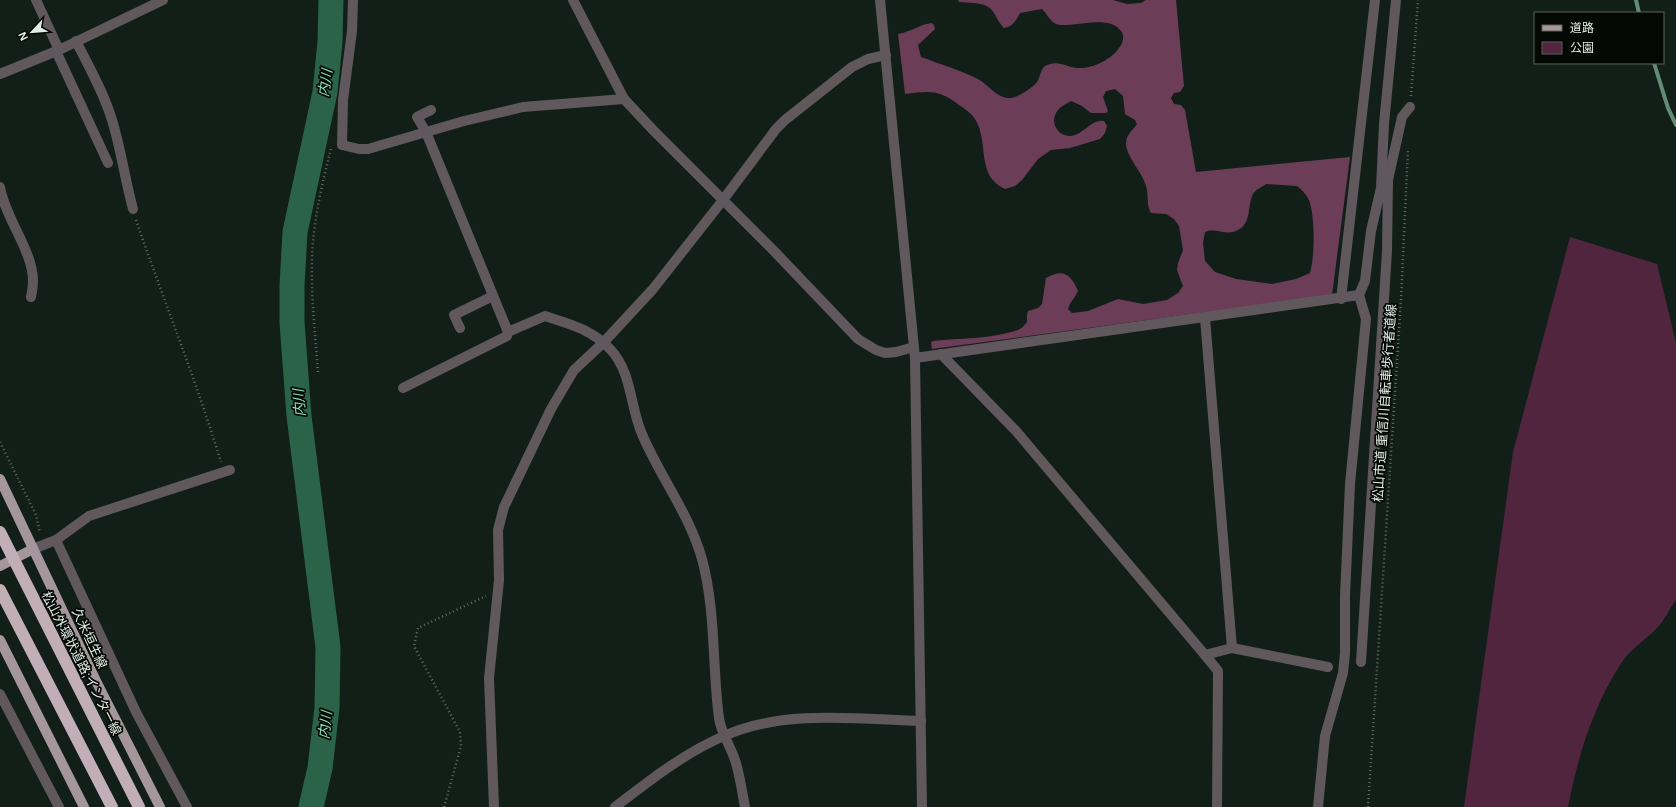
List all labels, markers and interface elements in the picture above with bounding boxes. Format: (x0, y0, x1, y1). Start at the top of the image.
north arrow (12, 12, 52, 52)
legend (1534, 12, 1664, 64)
text: 道路 (1570, 21, 1594, 35)
text: N (16, 30, 30, 43)
text: 公園 (1570, 41, 1594, 55)
water label: 内川 (315, 66, 335, 98)
street label: 松山市道 重信川自転車歩行者道線 (1370, 303, 1399, 503)
water label: 内川 (290, 386, 308, 418)
street label: 松山外環状道路;インター線 (39, 589, 124, 738)
street label: 久米垣生線 (69, 606, 110, 671)
water label: 内川 (316, 708, 335, 740)

